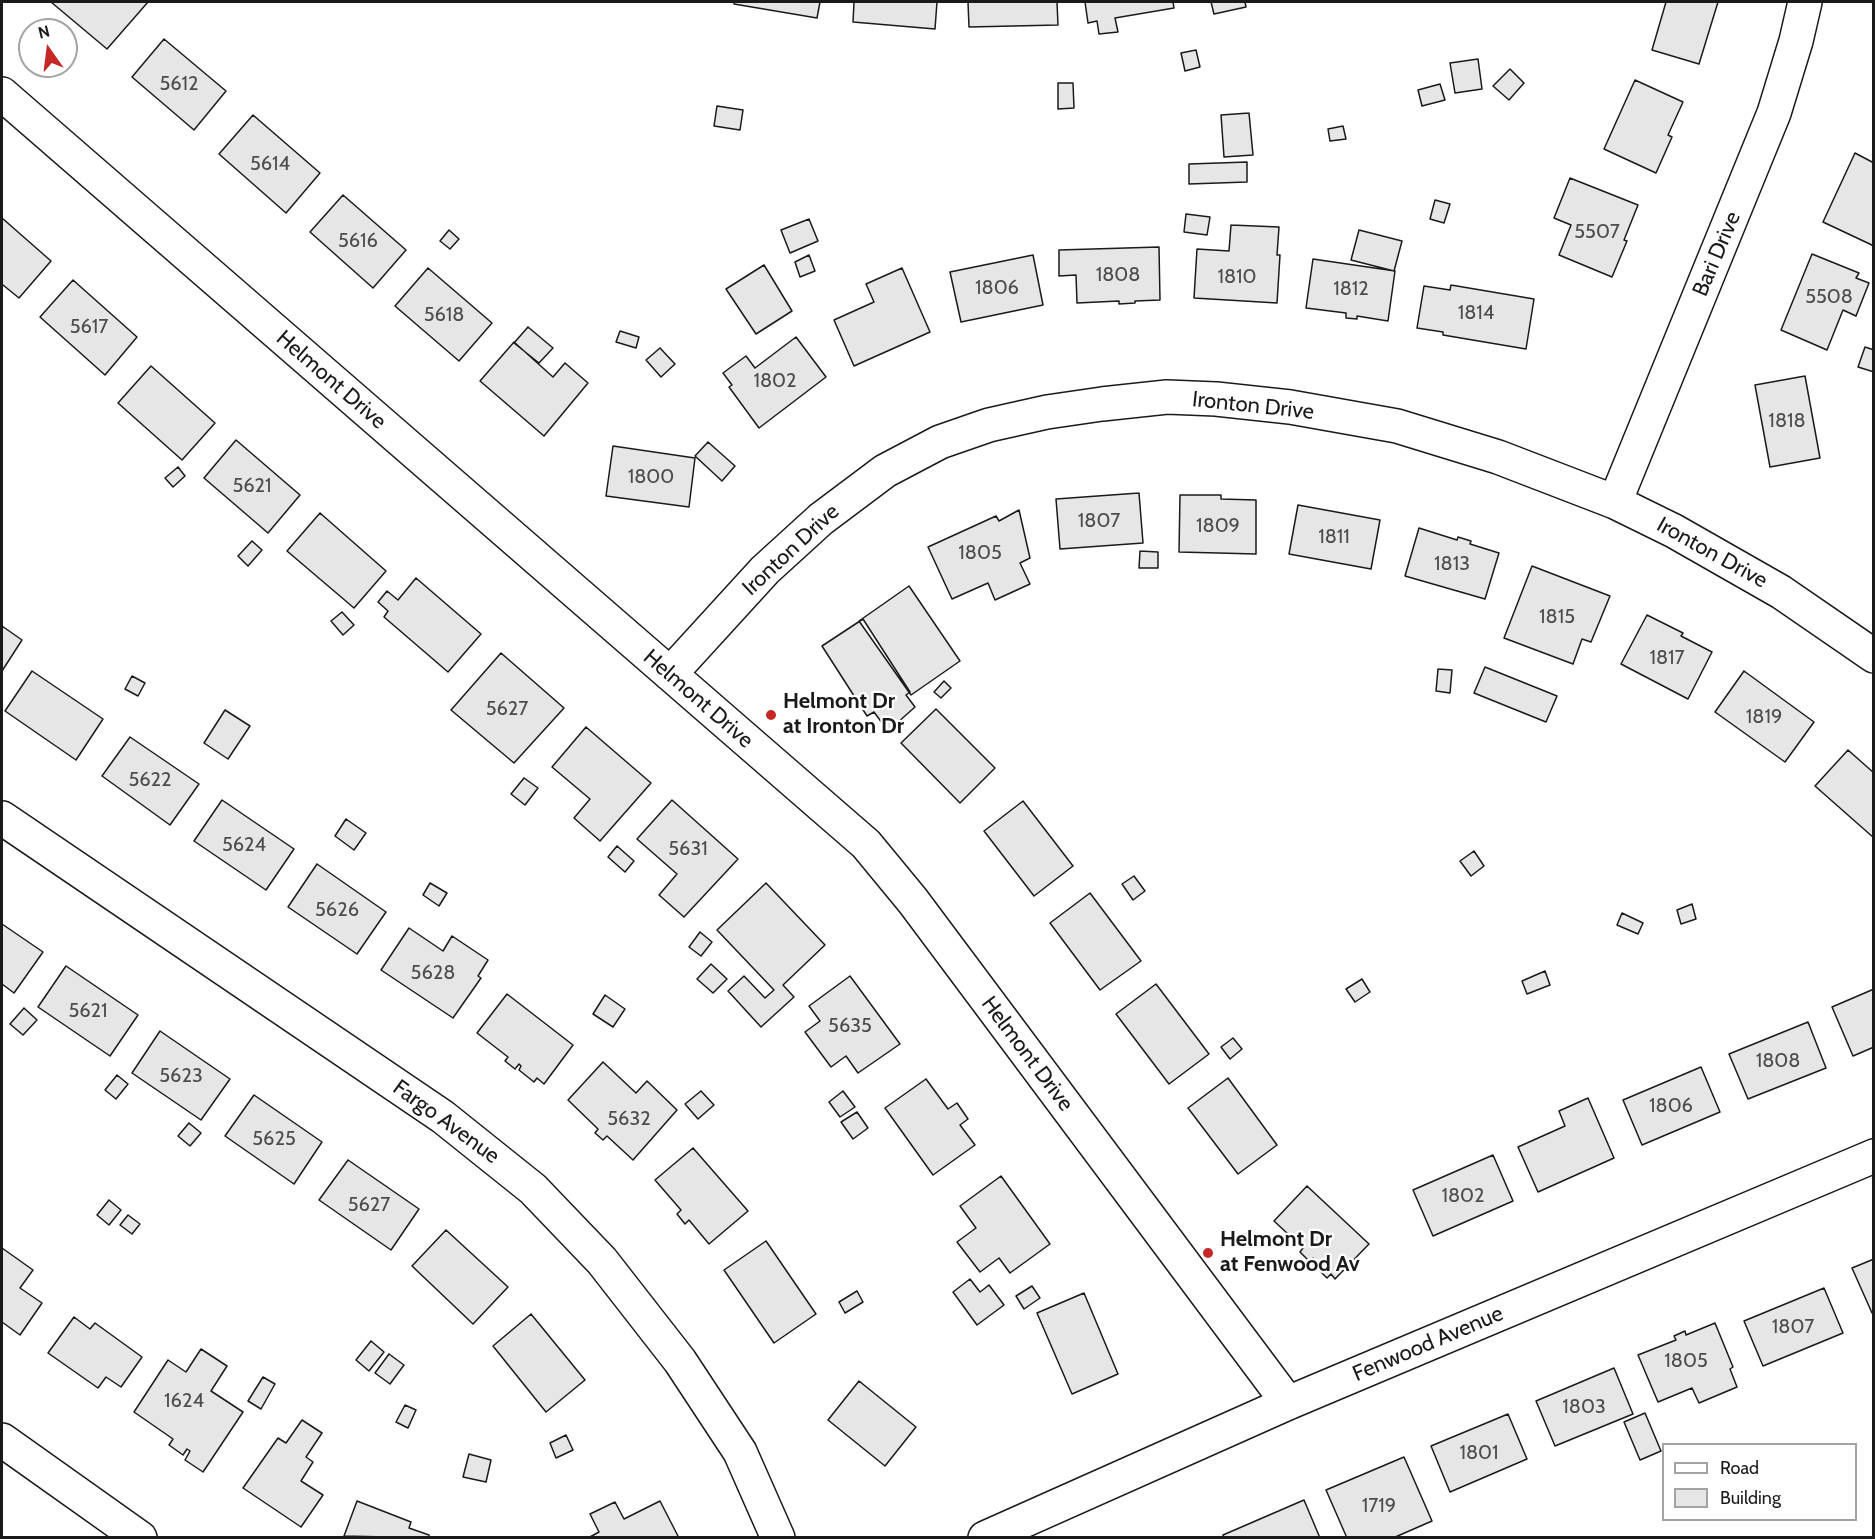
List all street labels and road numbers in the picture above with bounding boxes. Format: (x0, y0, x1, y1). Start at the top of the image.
street label: Bari Drive (1687, 208, 1747, 300)
street label: Helmont Drive (271, 325, 391, 435)
street label: Ironton Drive (1191, 386, 1315, 426)
street label: Ironton Drive (737, 499, 845, 601)
street label: Ironton Drive (1652, 512, 1772, 594)
street label: Helmont Drive (638, 644, 758, 754)
street label: Helmont Drive (975, 991, 1079, 1117)
street label: Fargo Avenue (388, 1074, 504, 1170)
street label: Fenwood Avenue (1349, 1300, 1507, 1388)

